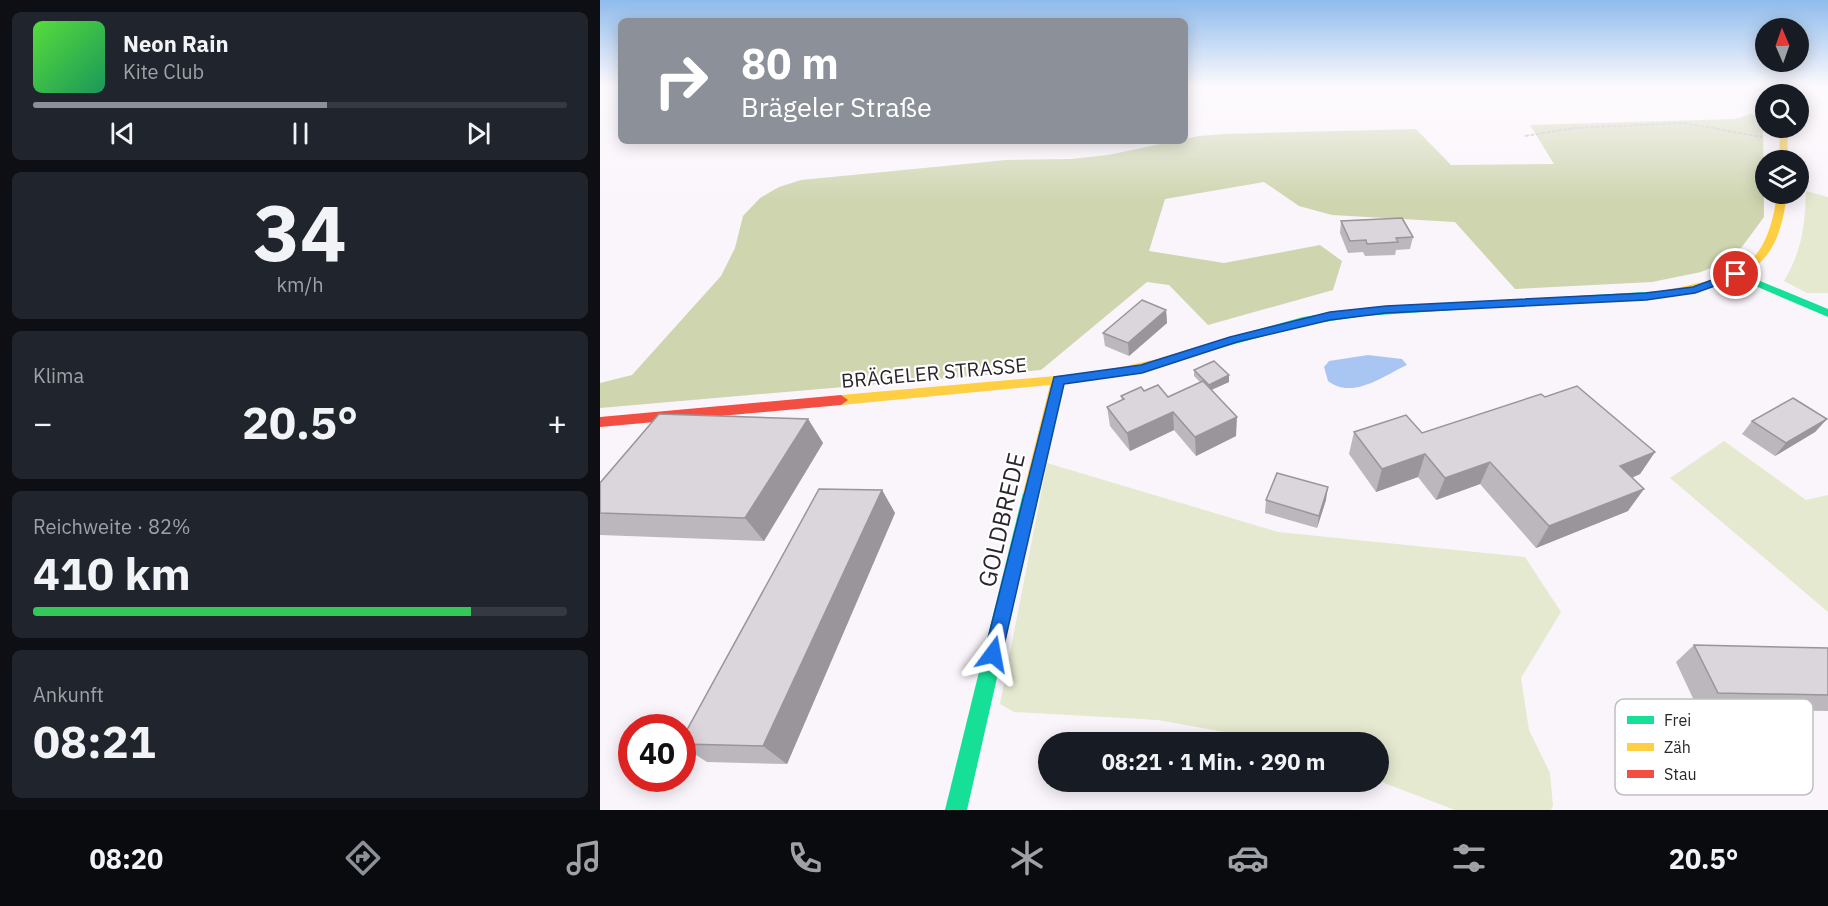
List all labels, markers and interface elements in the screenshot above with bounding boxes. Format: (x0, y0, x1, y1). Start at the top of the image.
north arrow (1755, 18, 1809, 72)
map controls (1755, 18, 1809, 204)
text: Neon Rain (123, 29, 229, 58)
text: 80 m (741, 36, 839, 91)
icon: right (642, 42, 720, 120)
text: Kite Club (123, 58, 204, 85)
button: search (1755, 84, 1809, 138)
text: Brägeler Straße (741, 89, 932, 124)
icon: previous (106, 117, 139, 150)
icon: pause (284, 117, 317, 150)
icon: next (462, 117, 495, 150)
button: layers (1755, 150, 1809, 204)
text: 34 (253, 181, 347, 282)
pin (1710, 248, 1761, 299)
icon: arrive (1719, 257, 1752, 290)
text: km/h (276, 271, 324, 298)
street label: BRÄGELER STRASSE (840, 351, 1028, 394)
text: Klima (33, 362, 84, 389)
text: 20.5° (242, 393, 358, 451)
text: − (33, 401, 53, 444)
text: + (547, 401, 567, 444)
street label: GOLDBREDE (970, 449, 1032, 590)
text: Reichweite · 82% (33, 513, 190, 540)
text: 410 km (33, 544, 191, 602)
position arrow (961, 622, 1025, 686)
text: Ankunft (33, 681, 104, 708)
legend (1615, 699, 1813, 795)
text: Frei (1664, 710, 1691, 730)
text: 08:21 (33, 712, 156, 770)
speed limit sign: 40 (618, 714, 696, 792)
text: Zäh (1664, 737, 1691, 757)
text: 08:21 · 1 Min. · 290 m (1102, 747, 1325, 776)
text: Stau (1664, 764, 1697, 784)
icon: directions (342, 837, 384, 879)
icon: music (563, 837, 605, 879)
icon: phone (784, 837, 826, 879)
icon: climate (1006, 837, 1048, 879)
icon: car (1227, 837, 1269, 879)
icon: filters (1448, 837, 1490, 879)
text: 08:20 (90, 841, 163, 876)
text: 20.5° (1669, 841, 1738, 876)

